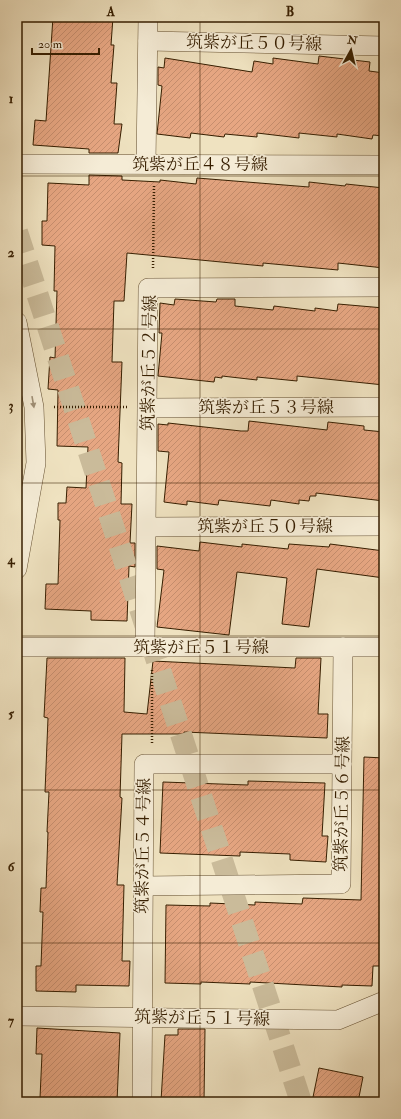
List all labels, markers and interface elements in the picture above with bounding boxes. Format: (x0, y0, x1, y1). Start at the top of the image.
text: A (106, 4, 116, 20)
text: B (286, 4, 294, 20)
scale bar (32, 30, 99, 56)
north arrow (331, 30, 371, 70)
street label: 筑紫が丘５０号線 (186, 31, 322, 55)
text: N (346, 33, 359, 48)
text: 20 m (38, 37, 63, 52)
text: 1 (9, 91, 14, 107)
street label: 筑紫が丘４８号線 (132, 154, 268, 175)
text: 2 (8, 245, 15, 261)
street label: 筑紫が丘５２号線 (137, 295, 161, 431)
one-way arrow (30, 395, 36, 408)
street label: 筑紫が丘５３号線 (198, 397, 334, 418)
text: 3 (9, 398, 14, 414)
street label: 筑紫が丘５０号線 (197, 516, 333, 537)
text: 4 (6, 552, 15, 568)
street label: 筑紫が丘５１号線 (133, 637, 269, 658)
text: 5 (8, 706, 14, 722)
street label: 筑紫が丘５６号線 (330, 736, 354, 872)
street label: 筑紫が丘５４号線 (131, 778, 155, 914)
text: 6 (8, 859, 16, 875)
street label: 筑紫が丘５１号線 (134, 1006, 270, 1030)
text: 7 (8, 1013, 15, 1029)

